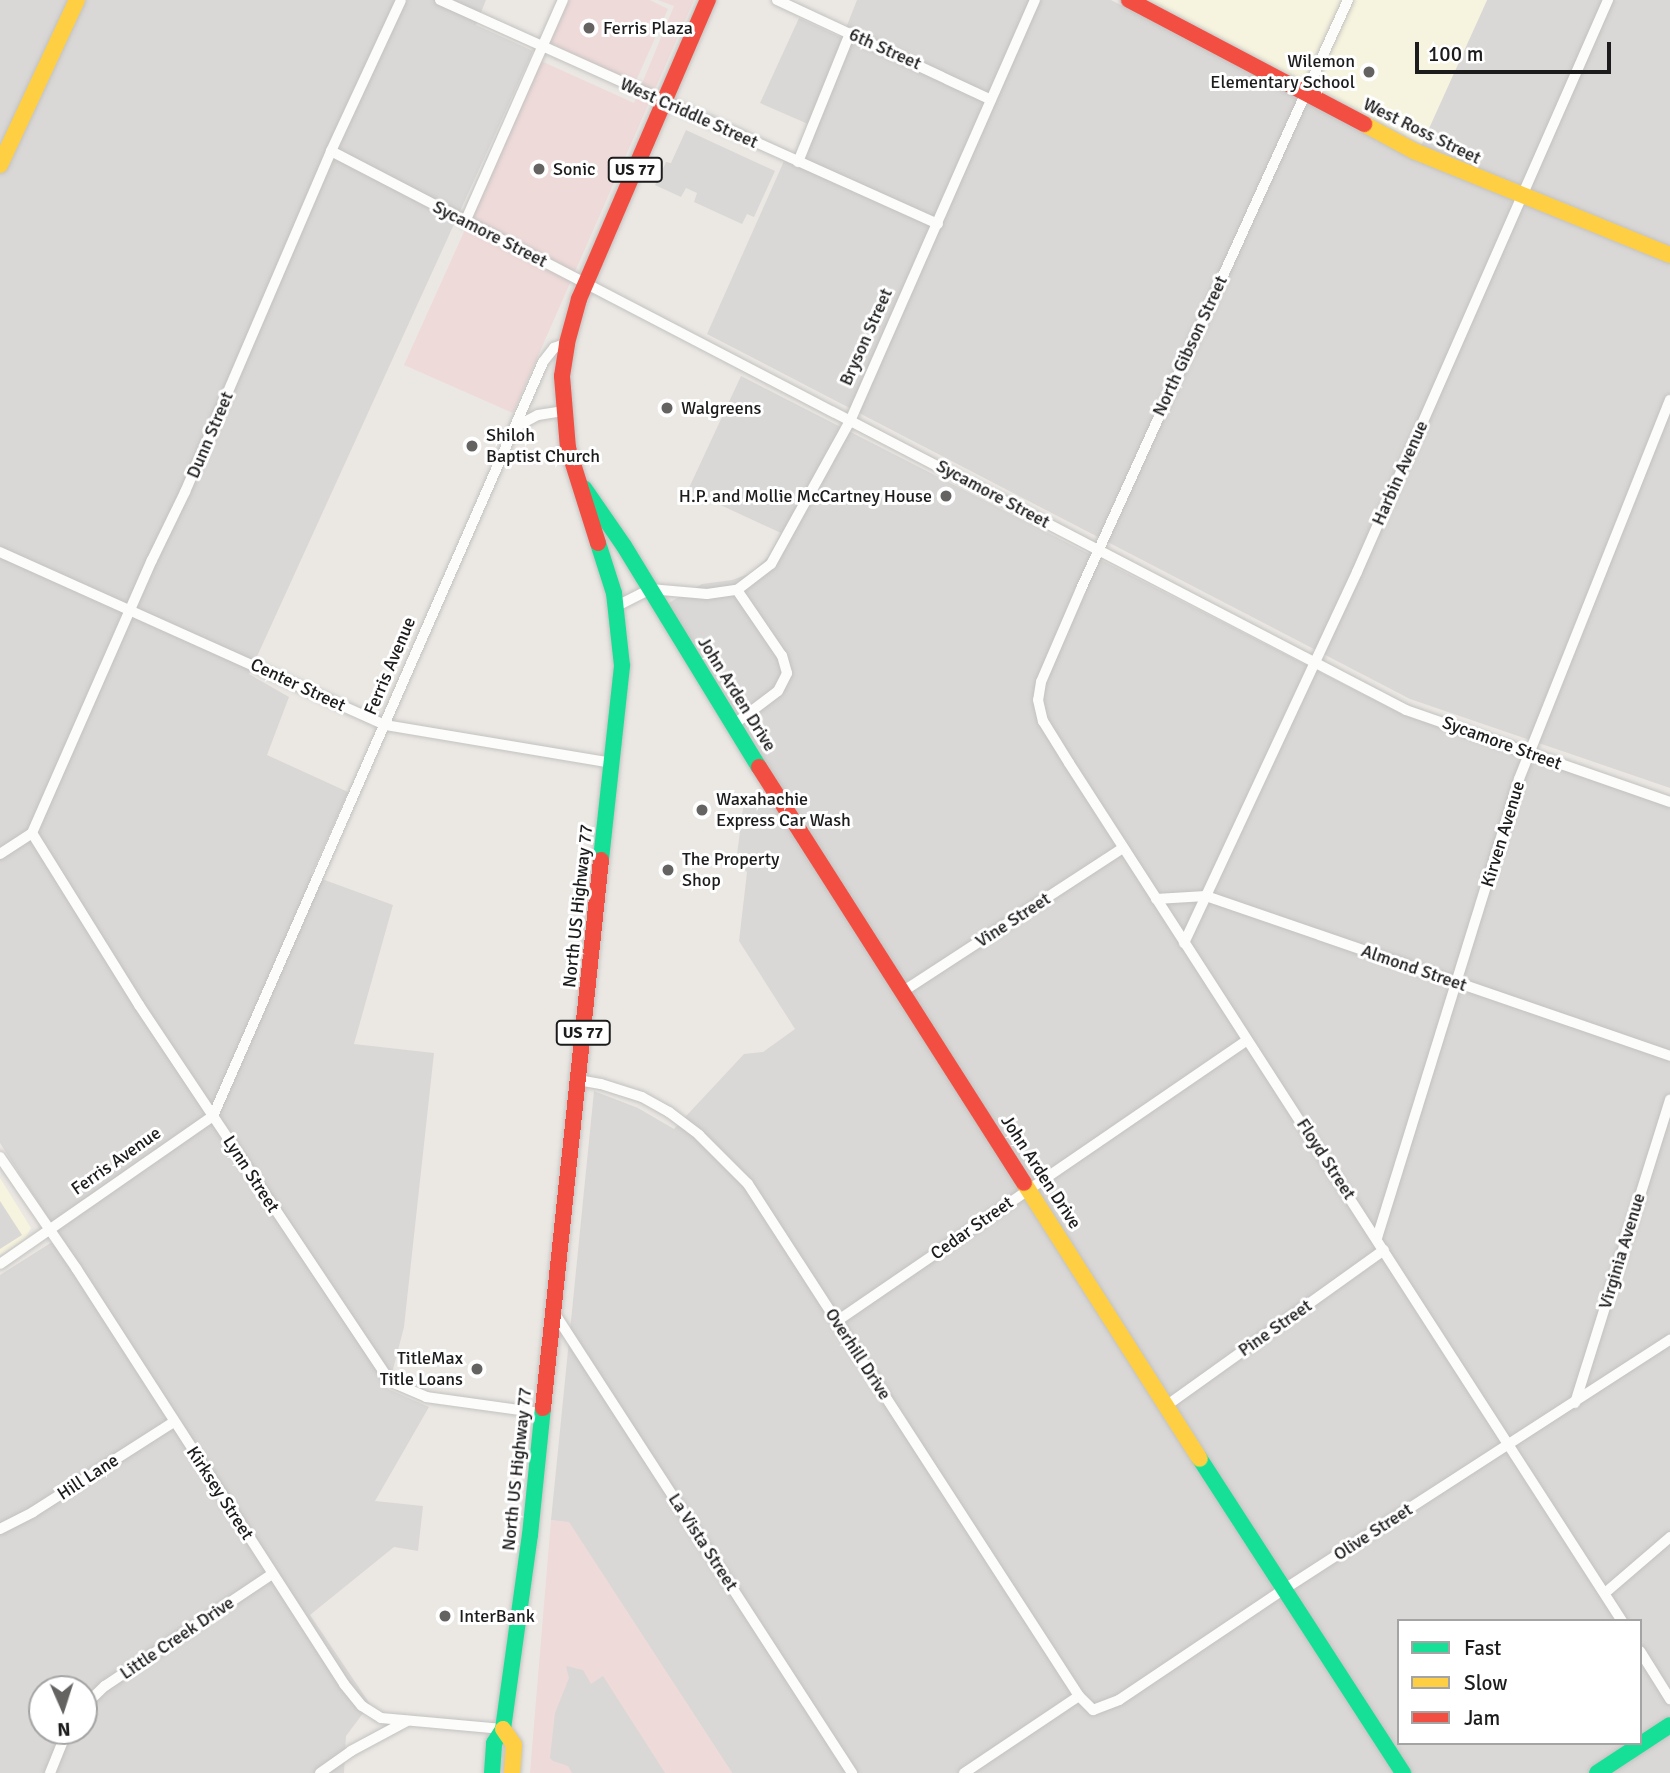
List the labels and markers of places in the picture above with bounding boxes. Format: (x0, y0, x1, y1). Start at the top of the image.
place label: Ferris Plaza (603, 17, 693, 39)
marker: Ferris Plaza (581, 20, 597, 36)
place label: Wilemon Elementary School (1210, 51, 1355, 94)
marker: Wilemon Elementary School (1361, 64, 1377, 80)
place label: Sonic (553, 158, 596, 180)
marker: Sonic (531, 161, 547, 177)
place label: Walgreens (681, 397, 761, 419)
marker: Walgreens (659, 400, 675, 416)
place label: Shiloh Baptist Church (486, 425, 600, 467)
marker: Shiloh Baptist Church (464, 438, 480, 454)
place label: H.P. and Mollie McCartney House (679, 485, 932, 507)
marker: H.P. and Mollie McCartney House (938, 488, 954, 504)
place label: Waxahachie Express Car Wash (716, 789, 851, 832)
marker: Waxahachie Express Car Wash (694, 802, 710, 818)
place label: The Property Shop (682, 849, 780, 892)
marker: The Property Shop (660, 862, 676, 878)
place label: TitleMax Title Loans (380, 1348, 463, 1390)
marker: TitleMax Title Loans (469, 1361, 485, 1377)
place label: InterBank (459, 1605, 535, 1627)
marker: InterBank (437, 1608, 453, 1624)

